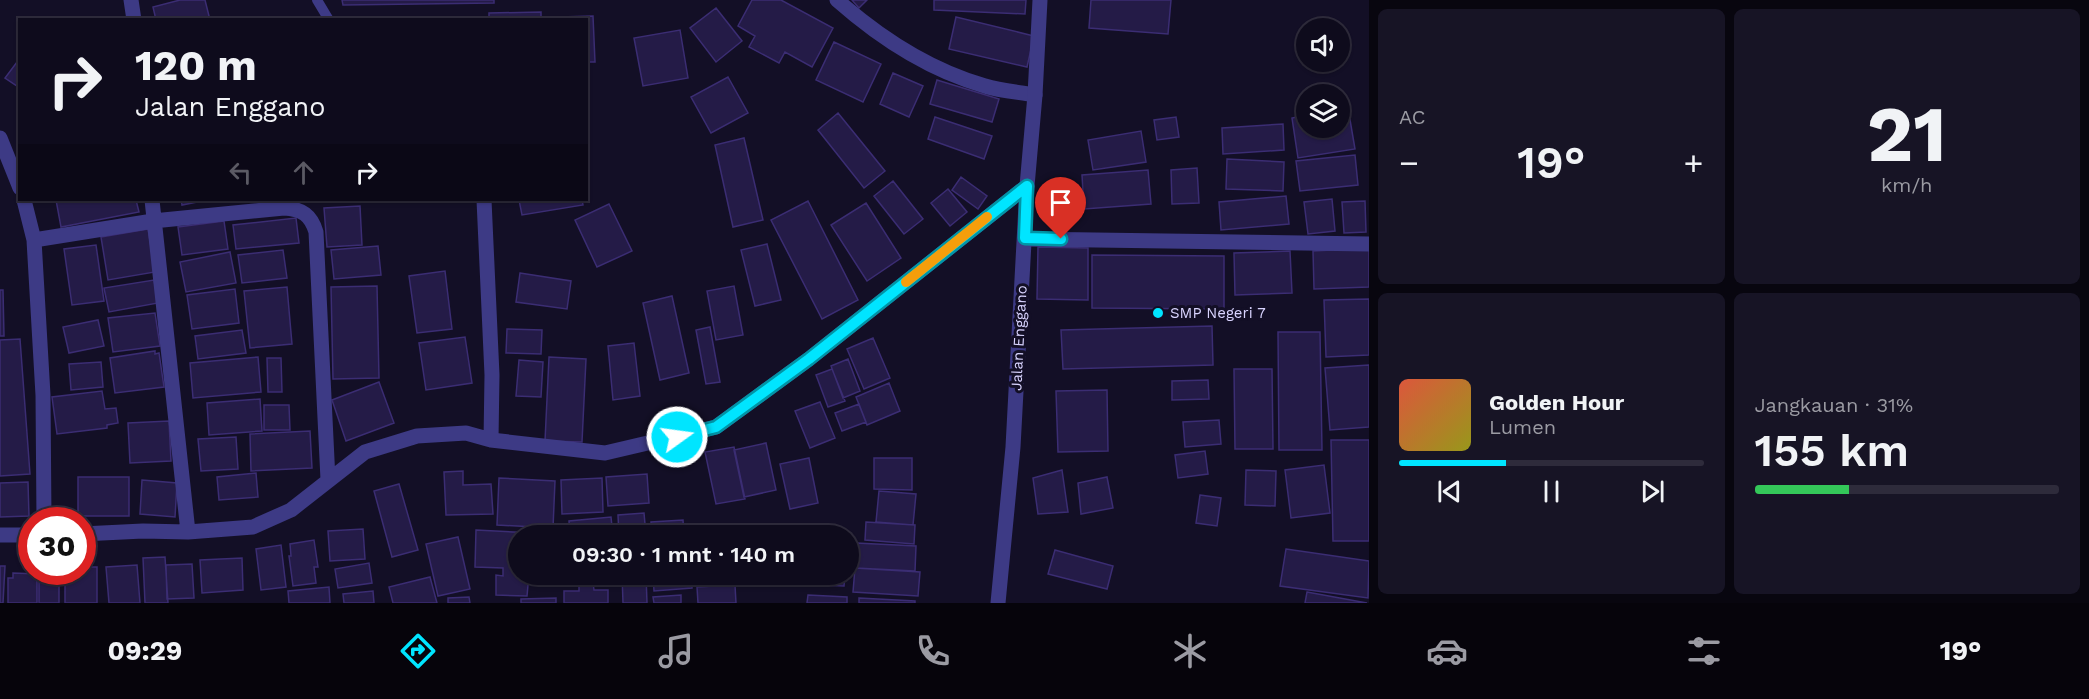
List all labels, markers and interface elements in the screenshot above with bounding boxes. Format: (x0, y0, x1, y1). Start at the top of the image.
map controls (1296, 18, 1350, 138)
button: sound (1296, 18, 1350, 72)
text: 120 m (135, 41, 257, 90)
icon: right (36, 42, 114, 120)
button: layers (1296, 84, 1350, 138)
text: 21 (1867, 88, 1947, 180)
text: Jalan Enggano (135, 91, 325, 123)
text: AC (1399, 105, 1425, 129)
text: 19° (1517, 136, 1585, 189)
text: − (1399, 143, 1419, 182)
text: + (1684, 143, 1704, 182)
icon: left (224, 156, 257, 189)
icon: ahead (287, 156, 320, 189)
icon: right (350, 156, 383, 189)
text: km/h (1881, 173, 1933, 197)
pin (1035, 177, 1086, 239)
icon: arrive (1044, 186, 1077, 219)
street label: Jalan Enggano (1007, 285, 1031, 391)
place label: SMP Negeri 7 (1170, 304, 1266, 322)
marker: SMP Negeri 7 (1151, 306, 1165, 320)
text: Golden Hour (1489, 390, 1624, 415)
text: Jangkauan · 31% (1755, 393, 1913, 417)
position arrow (645, 405, 709, 469)
text: Lumen (1489, 415, 1556, 439)
text: 155 km (1755, 424, 1909, 477)
icon: previous (1433, 475, 1466, 508)
icon: pause (1535, 475, 1568, 508)
icon: next (1636, 475, 1669, 508)
speed limit sign: 30 (18, 507, 96, 585)
text: 09:30 · 1 mnt · 140 m (572, 542, 795, 567)
icon: directions (397, 630, 439, 672)
icon: music (655, 630, 697, 672)
icon: phone (912, 630, 954, 672)
icon: climate (1169, 630, 1211, 672)
icon: car (1426, 630, 1468, 672)
icon: filters (1683, 630, 1725, 672)
text: 09:29 (108, 635, 182, 667)
text: 19° (1940, 635, 1981, 667)

